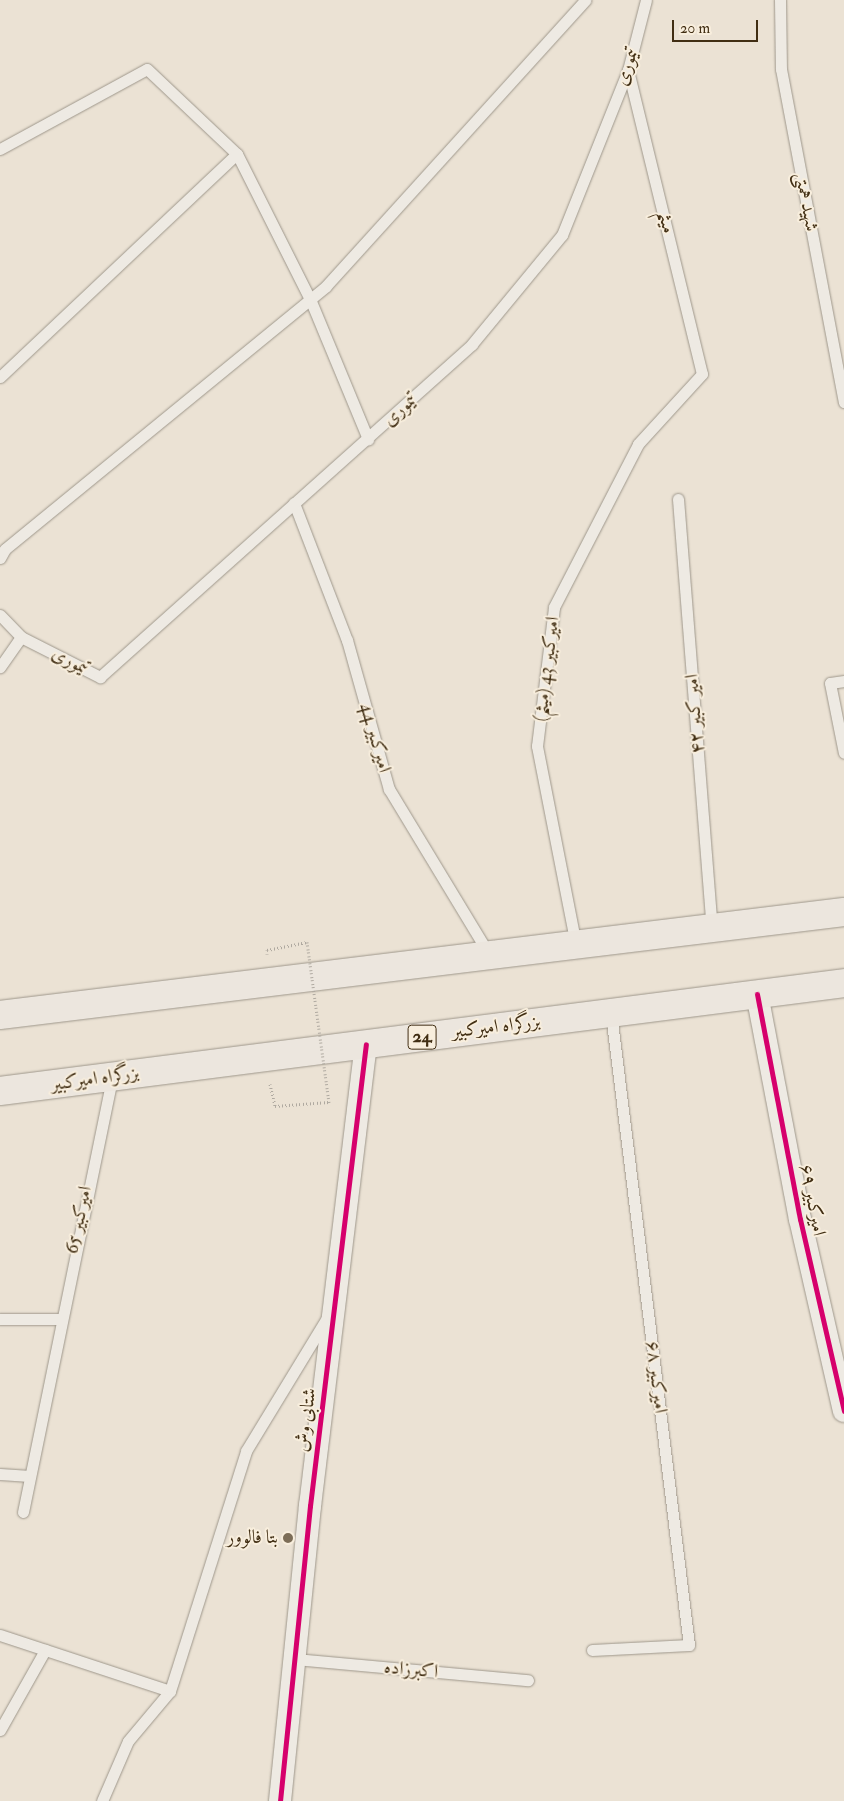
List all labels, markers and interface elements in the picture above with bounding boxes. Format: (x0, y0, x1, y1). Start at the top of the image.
scale bar (674, 10, 760, 42)
text: 20 m (680, 19, 710, 38)
street label: تیموری (610, 45, 644, 89)
street label: شهید همتی (789, 171, 823, 233)
street label: میثم (652, 208, 680, 236)
street label: تیموری (378, 389, 422, 431)
street label: امیرکبیر 43 (میثم) (529, 615, 565, 723)
street label: تیموری (48, 642, 92, 680)
street label: امیر کبیر ۴۲ (681, 673, 709, 755)
street label: امیرکبیر 44 (354, 701, 396, 775)
street label: بزرگراه امیرکبیر (450, 1010, 542, 1044)
road number: 24 (407, 1022, 437, 1052)
street label: بزرگراه امیرکبیر (49, 1062, 141, 1096)
street label: امیرکبیر ۶۹ (794, 1162, 830, 1238)
street label: امیرکبیر 65 (61, 1184, 97, 1256)
street label: امیرکبیر ۶۸ (640, 1339, 672, 1415)
street label: شتابی وش (290, 1387, 322, 1453)
place label: بتا فالوور (227, 1527, 278, 1549)
marker: بتا فالوور (282, 1532, 294, 1544)
street label: اکبرزاده (383, 1656, 439, 1684)

